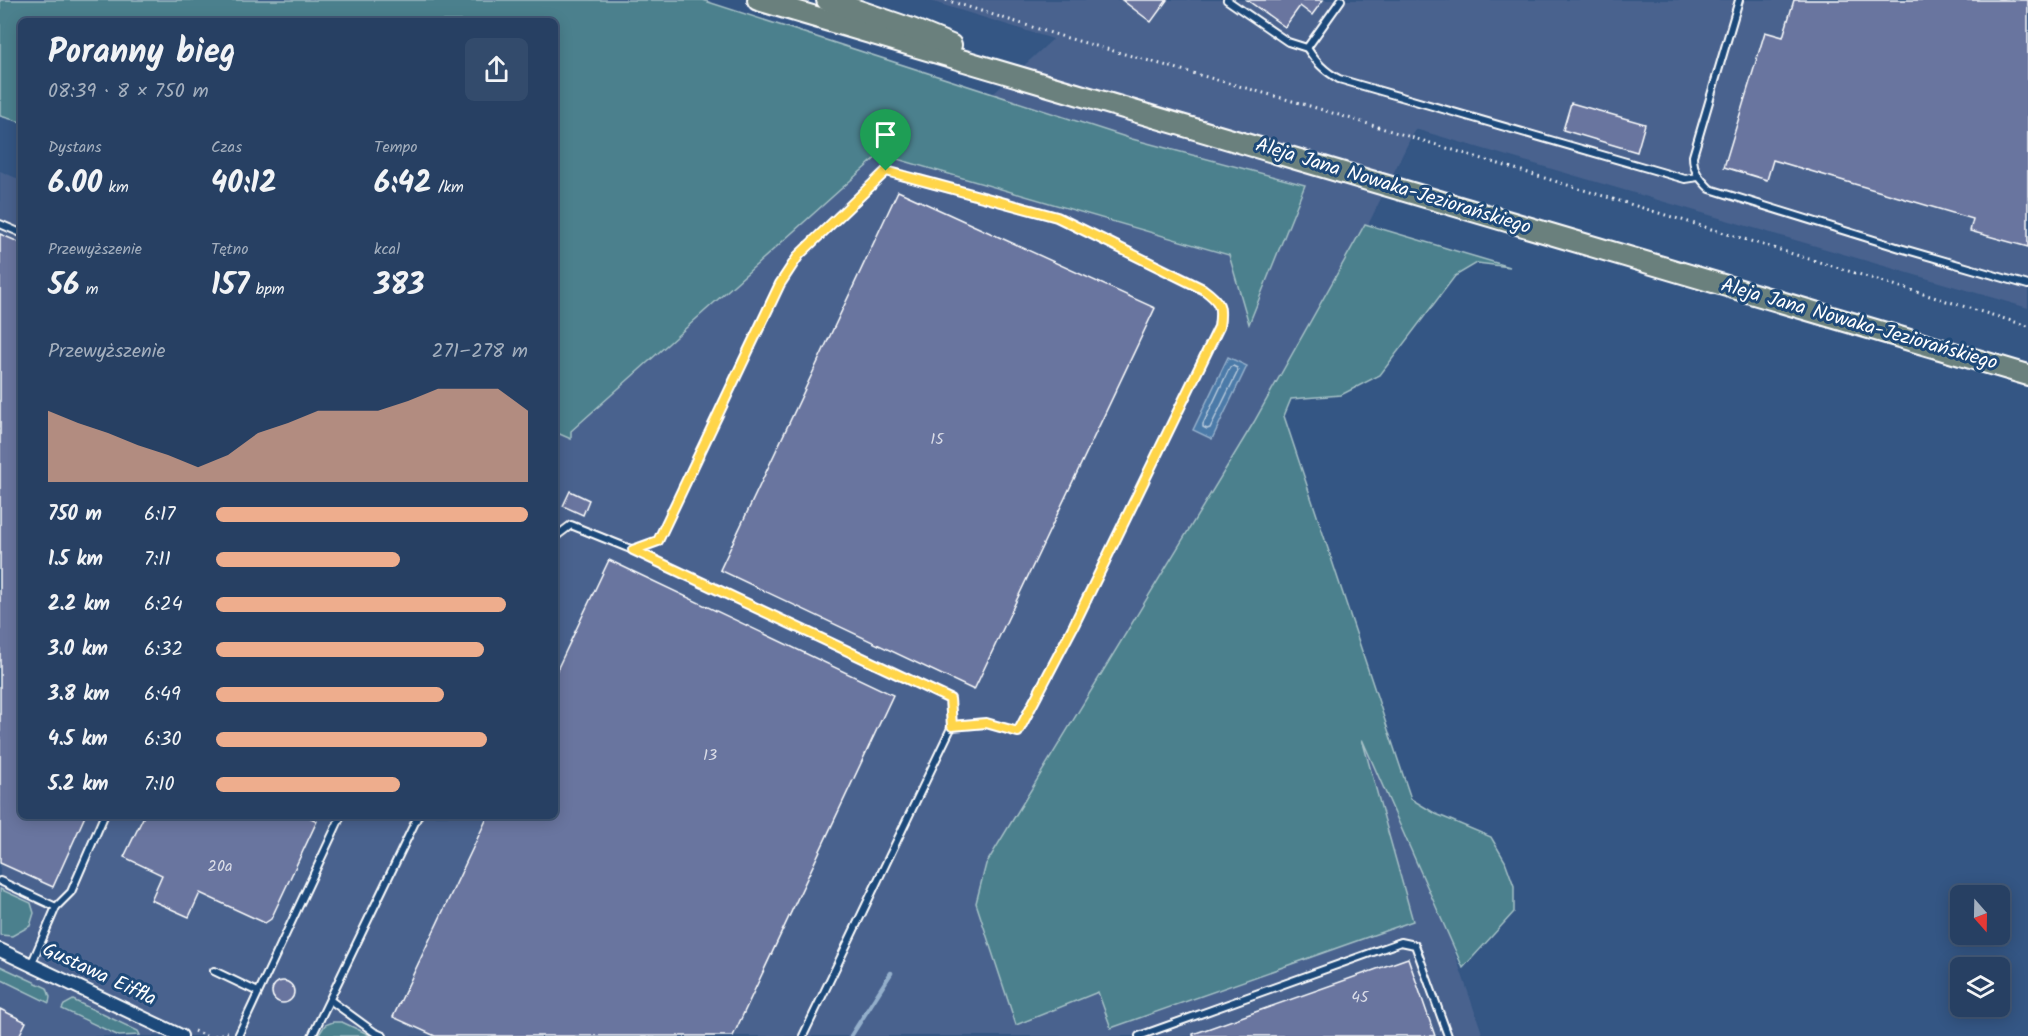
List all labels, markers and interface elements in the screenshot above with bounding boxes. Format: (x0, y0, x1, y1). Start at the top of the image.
text: Poranny bieg (48, 27, 236, 80)
button: share (465, 38, 528, 101)
text: 08:39 · 8 × 750 m (48, 76, 209, 108)
pin (860, 109, 911, 171)
icon: arrive (869, 118, 902, 151)
street label: Aleja Jana Nowaka-Jeziorańskiego (1251, 130, 1535, 244)
text: Dystans (48, 135, 102, 160)
text: Czas (211, 135, 242, 160)
text: Tempo (374, 135, 417, 160)
text: 6.00 (48, 160, 102, 208)
text: 40:12 (211, 160, 277, 208)
text: 6:42 (374, 160, 431, 208)
text: km (102, 175, 129, 200)
text: /km (431, 175, 464, 200)
text: Przewyższenie (48, 237, 142, 262)
text: Tętno (211, 237, 249, 262)
text: kcal (374, 237, 400, 262)
text: 56 (48, 262, 79, 310)
text: 157 (211, 262, 249, 310)
text: 383 (374, 262, 425, 310)
street label: Aleja Jana Nowaka-Jeziorańskiego (1717, 270, 2001, 380)
text: m (79, 277, 99, 302)
text: bpm (249, 277, 285, 302)
text: Przewyższenie (48, 336, 166, 368)
text: 271–278 m (432, 336, 528, 368)
house number: 15 (930, 427, 945, 452)
text: 750 m (48, 499, 102, 531)
text: 6:17 (144, 499, 176, 531)
text: 1.5 km (48, 544, 103, 576)
text: 7:11 (144, 544, 171, 576)
text: 2.2 km (48, 589, 110, 621)
text: 6:24 (144, 589, 183, 621)
text: 3.0 km (48, 634, 108, 666)
text: 6:32 (144, 634, 183, 666)
text: 3.8 km (48, 679, 109, 711)
text: 6:49 (144, 679, 181, 711)
text: 4.5 km (48, 724, 108, 756)
text: 6:30 (144, 724, 181, 756)
house number: 13 (703, 743, 717, 768)
text: 5.2 km (48, 769, 108, 801)
text: 7:10 (144, 769, 174, 801)
house number: 20a (208, 854, 232, 879)
north arrow (1950, 885, 2010, 945)
map controls (1950, 885, 2010, 1017)
street label: Gustawa Eiffla (37, 935, 161, 1015)
button: layers (1950, 957, 2010, 1017)
house number: 45 (1351, 985, 1370, 1010)

